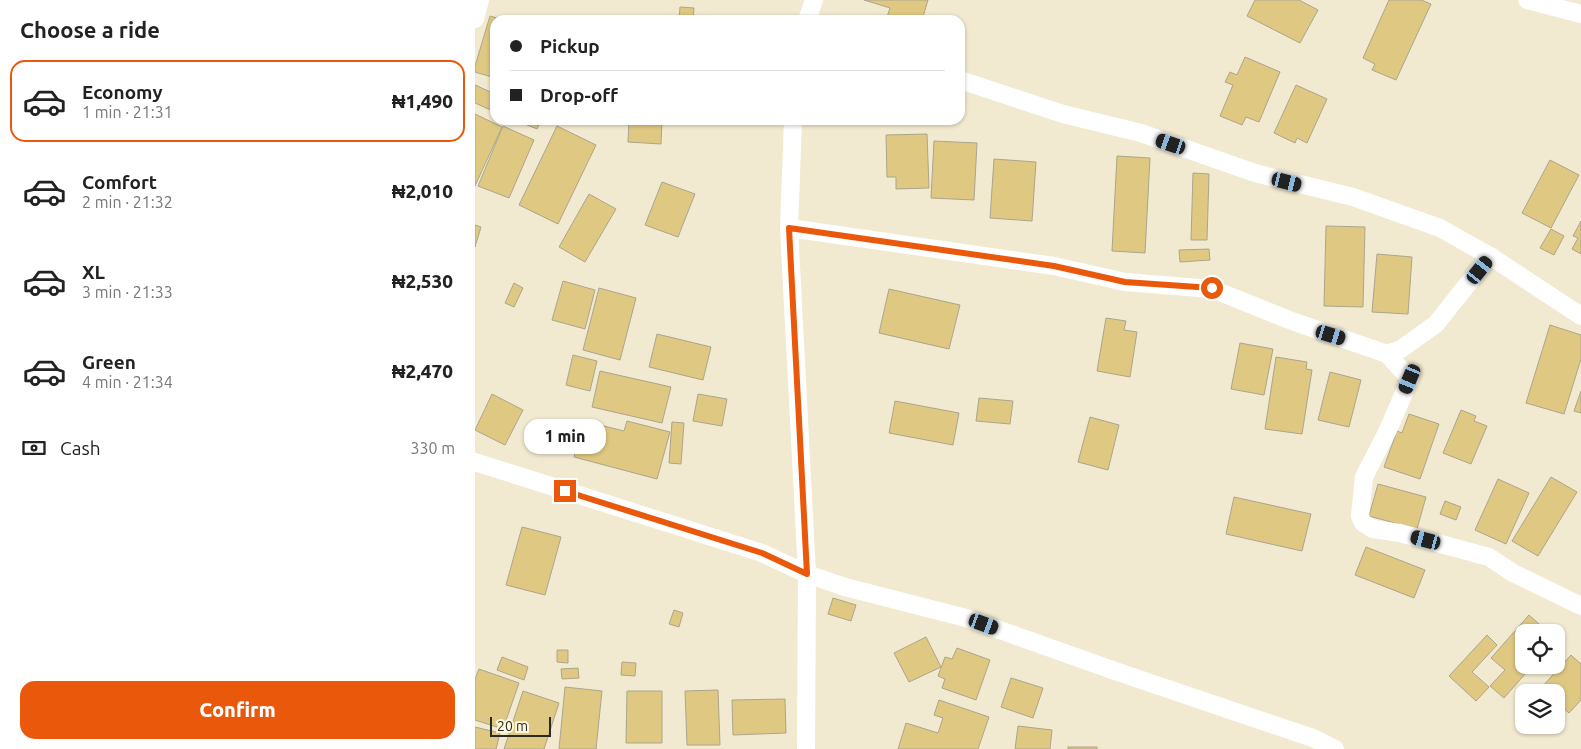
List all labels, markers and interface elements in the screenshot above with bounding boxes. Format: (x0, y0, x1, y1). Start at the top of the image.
text: Choose a ride (20, 17, 160, 42)
text: Pickup (540, 35, 600, 57)
icon: car (22, 79, 67, 124)
text: Economy (82, 81, 163, 103)
text: Drop-off (540, 84, 618, 106)
text: ₦1,490 (392, 90, 453, 112)
text: 1 min · 21:31 (82, 103, 173, 121)
car (1154, 132, 1187, 156)
icon: car (22, 169, 67, 214)
text: Comfort (82, 171, 157, 193)
car (1270, 171, 1303, 193)
text: ₦2,010 (392, 180, 453, 202)
text: 2 min · 21:32 (82, 193, 173, 211)
car (1464, 254, 1495, 286)
icon: car (22, 259, 67, 304)
text: XL (82, 261, 105, 283)
text: ₦2,530 (392, 270, 453, 292)
route start (1201, 277, 1223, 299)
text: 3 min · 21:33 (82, 283, 173, 301)
car (1314, 323, 1347, 347)
icon: car (22, 349, 67, 394)
text: Green (82, 351, 136, 373)
text: ₦2,470 (392, 360, 453, 382)
car (1397, 362, 1422, 396)
text: 4 min · 21:34 (82, 373, 173, 391)
callout: 1 min (524, 418, 606, 454)
text: 1 min (545, 427, 585, 445)
icon: cash (20, 434, 48, 462)
text: Cash (60, 437, 101, 459)
text: 330 m (410, 439, 455, 457)
route end (554, 480, 576, 502)
car (1409, 529, 1442, 551)
car (967, 612, 1000, 636)
map controls (1515, 624, 1565, 734)
button: locate (1515, 624, 1565, 674)
button: Confirm (20, 681, 455, 739)
button: layers (1515, 684, 1565, 734)
scale bar (490, 714, 551, 737)
text: 20 m (497, 718, 528, 734)

